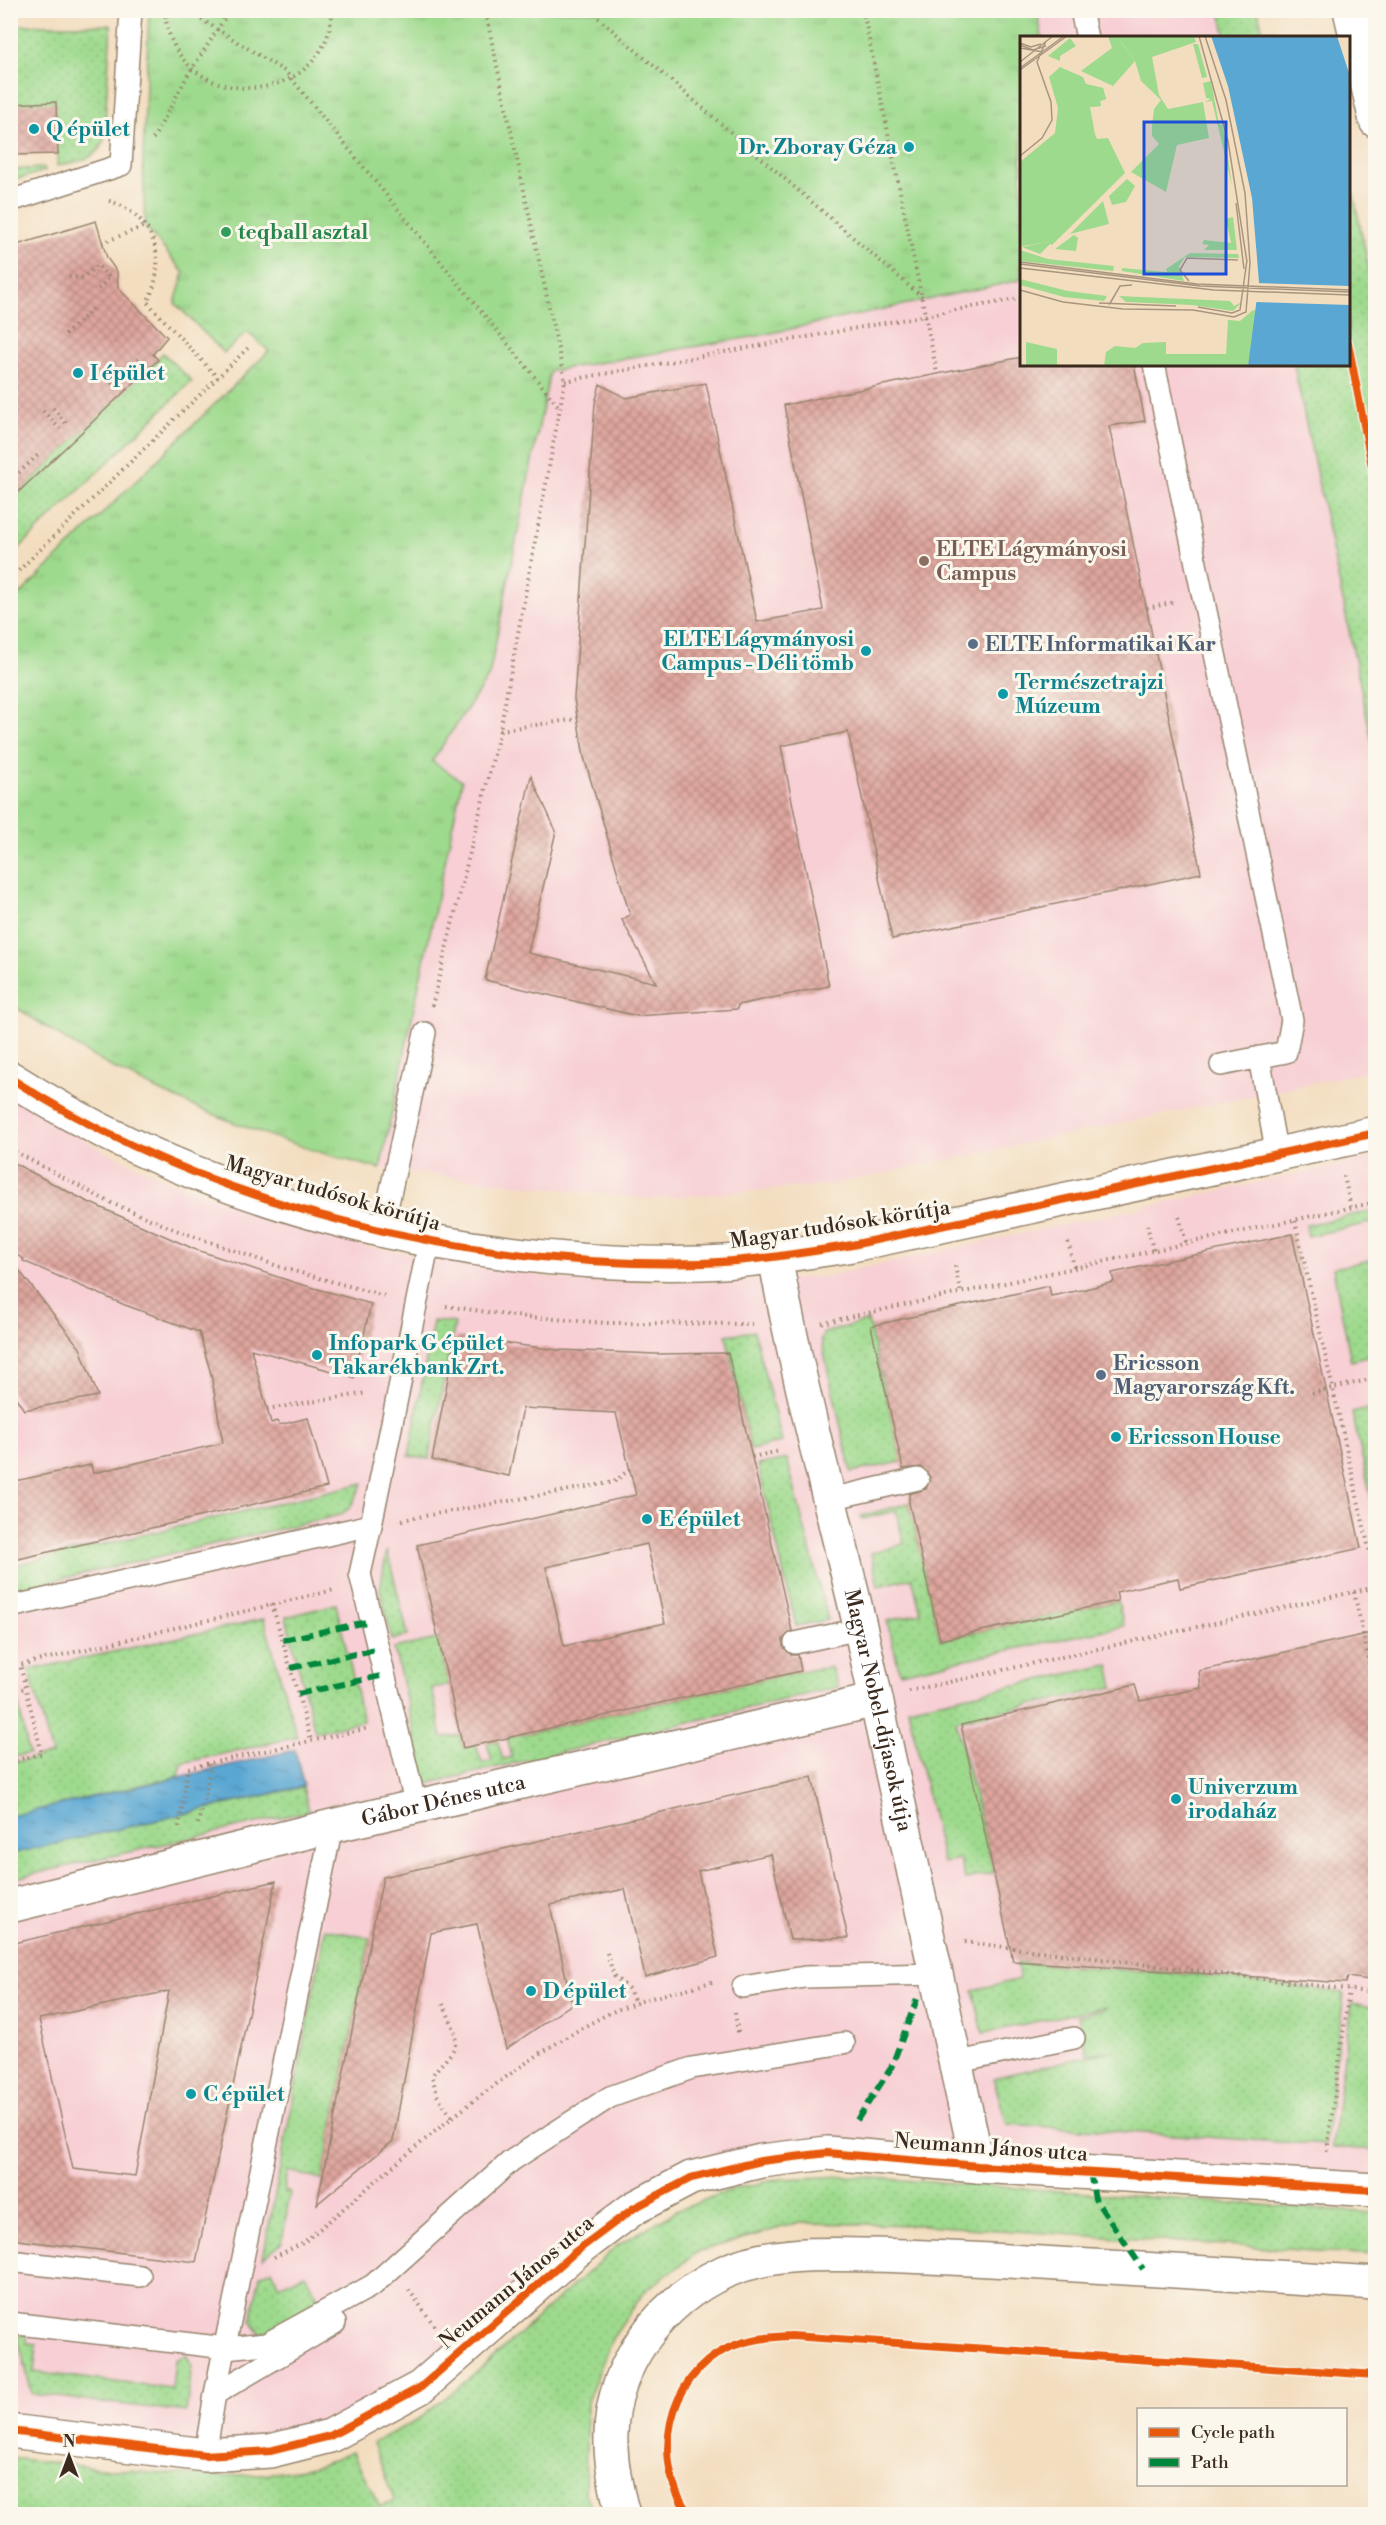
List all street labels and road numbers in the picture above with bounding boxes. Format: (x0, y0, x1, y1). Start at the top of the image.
street label: Magyar tudósok körútja (222, 1151, 444, 1237)
street label: Magyar tudósok körútja (728, 1195, 953, 1255)
street label: Magyar Nobel-díjasok útja (838, 1587, 918, 1835)
street label: Gábor Dénes utca (359, 1770, 528, 1833)
street label: Neumann János utca (893, 2128, 1089, 2168)
street label: Neumann János utca (434, 2210, 600, 2355)

